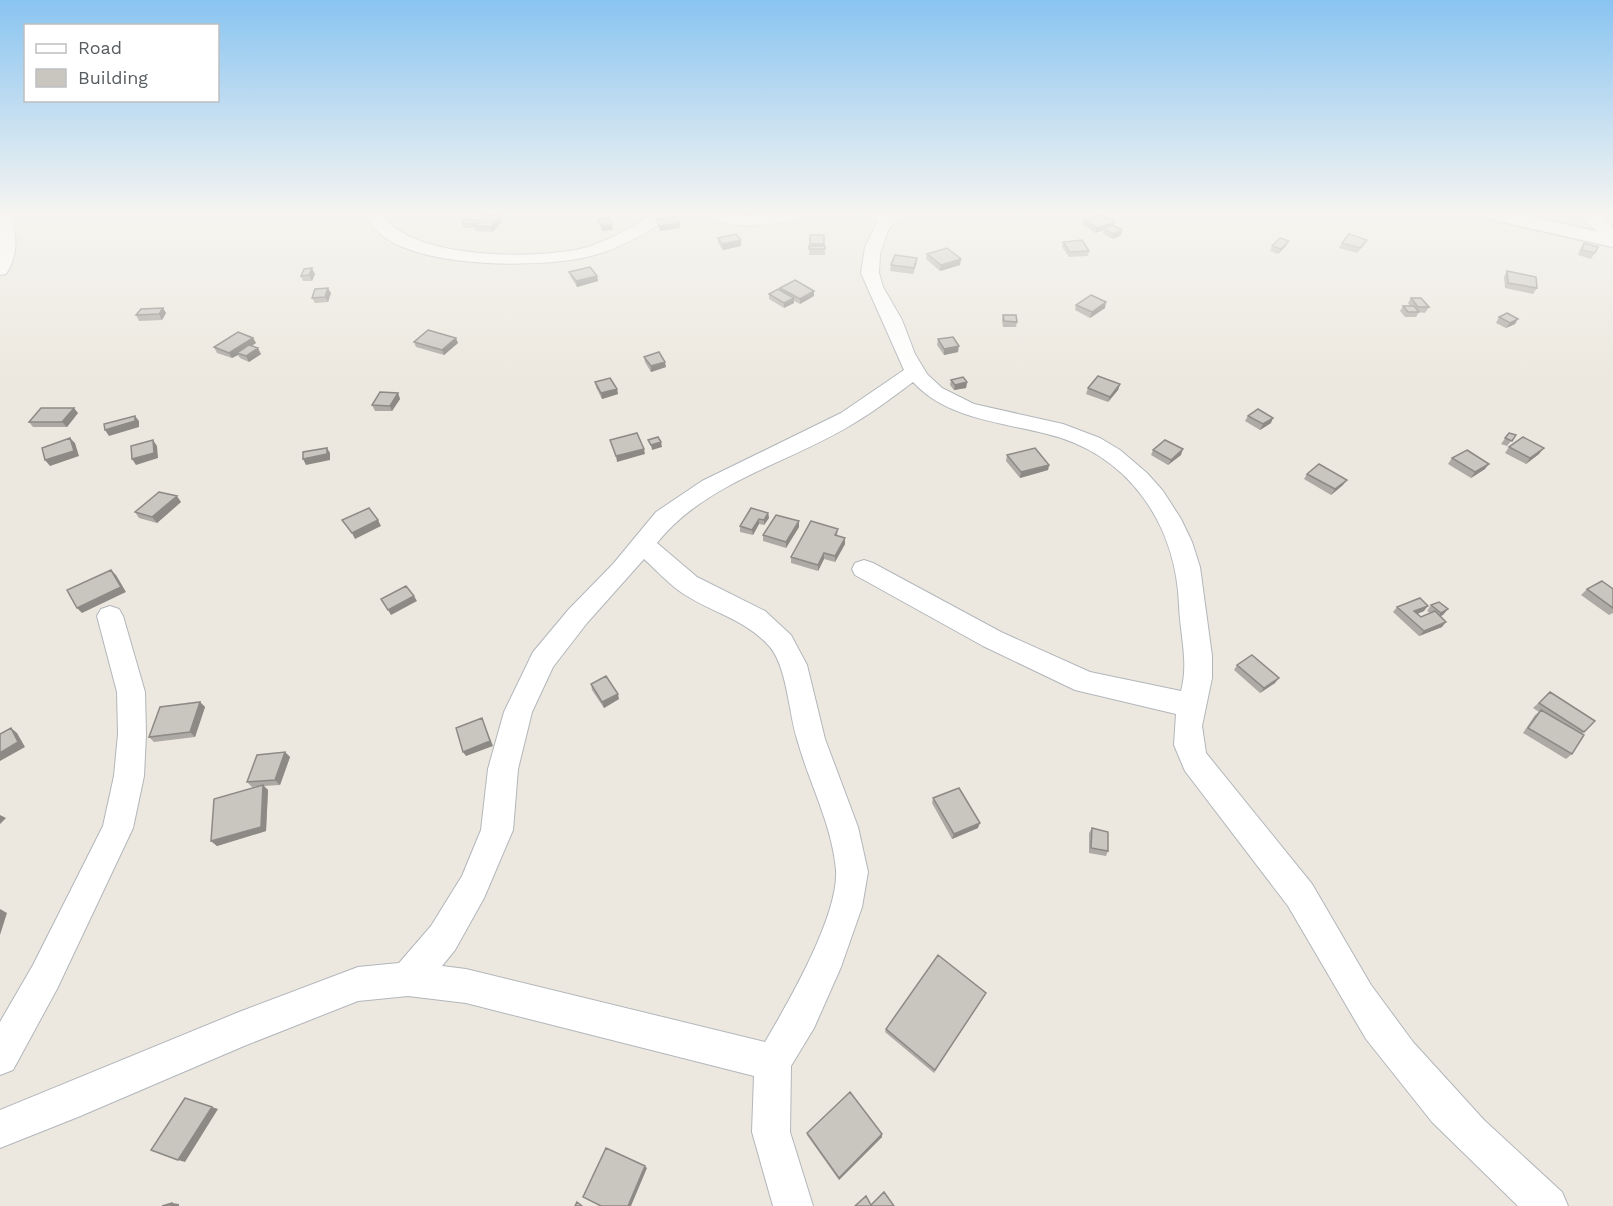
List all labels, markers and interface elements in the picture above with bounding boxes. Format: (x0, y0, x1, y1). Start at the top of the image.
legend (24, 24, 219, 102)
text: Road (78, 37, 122, 58)
text: Building (78, 67, 148, 88)

